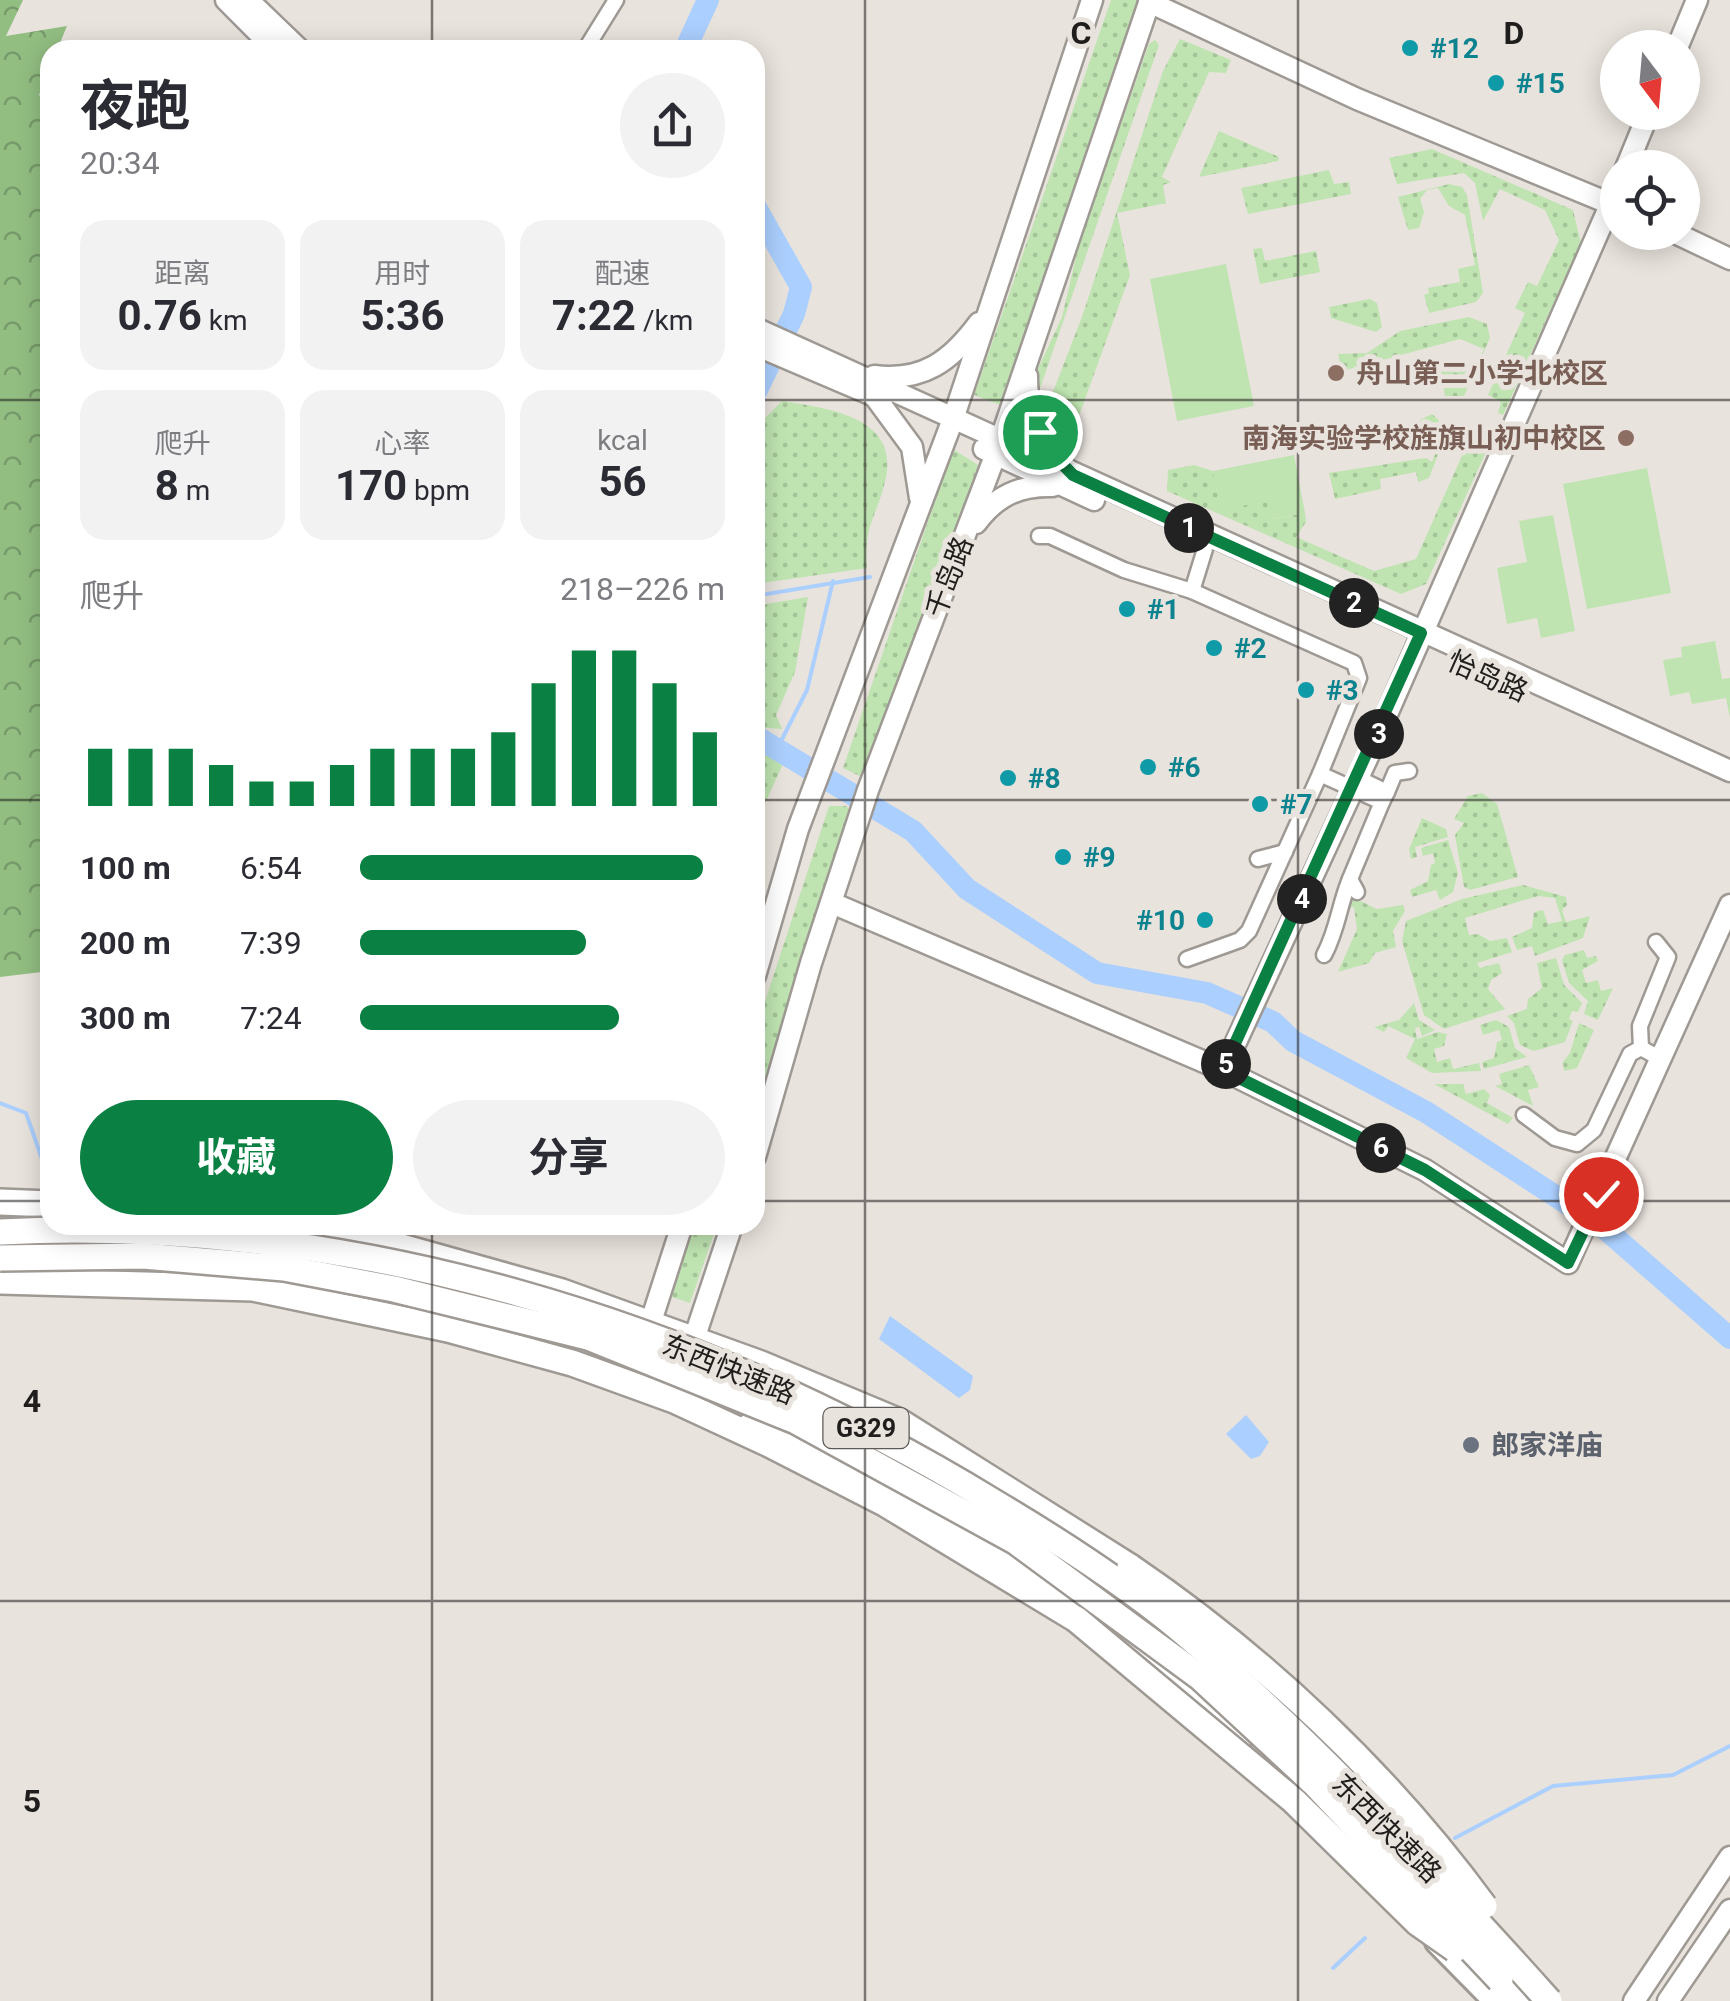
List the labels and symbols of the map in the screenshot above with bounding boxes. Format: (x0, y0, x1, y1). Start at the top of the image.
text: C (1071, 14, 1091, 52)
text: D (1504, 14, 1524, 52)
north arrow (1600, 30, 1700, 130)
place label: #12 (1430, 32, 1479, 65)
marker: #12 (1399, 37, 1421, 59)
place label: #15 (1516, 67, 1565, 100)
marker: #15 (1485, 72, 1507, 94)
place label: 舟山第二小学北校区 (1356, 357, 1608, 390)
marker: 舟山第二小学北校区 (1325, 362, 1347, 384)
pin (998, 390, 1083, 475)
place label: 南海实验学校旌旗山初中校区 (1242, 422, 1606, 455)
marker: 南海实验学校旌旗山初中校区 (1615, 427, 1637, 449)
pin: 1 (1164, 503, 1214, 553)
street label: 千岛路 (919, 532, 980, 622)
pin: 2 (1329, 578, 1379, 628)
place label: #1 (1147, 593, 1180, 626)
marker: #1 (1116, 598, 1138, 620)
place label: #2 (1234, 632, 1267, 665)
marker: #2 (1203, 637, 1225, 659)
street label: 怡岛路 (1443, 644, 1533, 709)
place label: #3 (1326, 674, 1359, 707)
marker: #3 (1295, 679, 1317, 701)
pin: 3 (1354, 709, 1404, 759)
place label: #6 (1168, 751, 1201, 784)
marker: #6 (1137, 756, 1159, 778)
place label: #8 (1028, 762, 1061, 795)
marker: #8 (997, 767, 1019, 789)
place label: #7 (1280, 788, 1313, 821)
marker: #7 (1249, 793, 1271, 815)
place label: #9 (1083, 841, 1116, 874)
marker: #9 (1052, 846, 1074, 868)
pin: 4 (1277, 874, 1327, 924)
place label: #10 (1136, 904, 1185, 937)
marker: #10 (1194, 909, 1216, 931)
pin: 5 (1201, 1039, 1251, 1089)
pin: 6 (1356, 1123, 1406, 1173)
pin (1559, 1152, 1644, 1237)
street label: 东西快速路 (658, 1328, 800, 1411)
text: 4 (23, 1382, 41, 1420)
road number: G329 (824, 1408, 908, 1448)
place label: 郎家洋庙 (1491, 1429, 1603, 1462)
marker: 郎家洋庙 (1460, 1434, 1482, 1456)
street label: 东西快速路 (1325, 1767, 1448, 1890)
text: 5 (23, 1782, 41, 1820)

